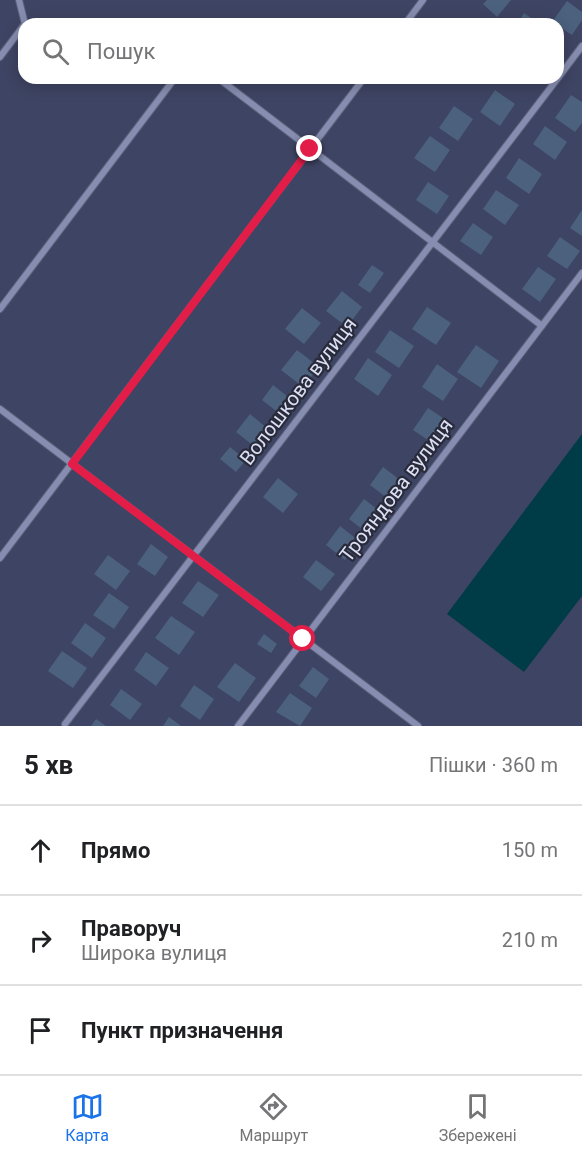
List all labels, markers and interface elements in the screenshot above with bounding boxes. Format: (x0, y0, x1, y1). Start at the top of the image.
search box (18, 18, 564, 84)
icon: search (39, 35, 72, 68)
text: Пошук (87, 39, 155, 64)
route end (296, 135, 322, 161)
street label: Волошкова вулиця (235, 312, 361, 470)
street label: Трояндова вулиця (334, 414, 458, 566)
route start (289, 625, 315, 651)
text: 5 хв (24, 750, 73, 780)
text: Пішки · 360 m (429, 753, 558, 777)
icon: ahead (24, 834, 57, 867)
text: Прямо (81, 838, 150, 863)
text: 150 m (502, 838, 558, 862)
text: Праворуч (81, 916, 181, 941)
icon: right (24, 924, 57, 957)
text: 210 m (502, 928, 558, 952)
text: Широка вулиця (81, 941, 227, 965)
icon: arrive (24, 1014, 57, 1047)
text: Пункт призначення (81, 1018, 283, 1043)
tab: Карта (65, 1090, 109, 1145)
tab: Маршрут (239, 1090, 308, 1145)
tab: Збережені (439, 1090, 517, 1145)

